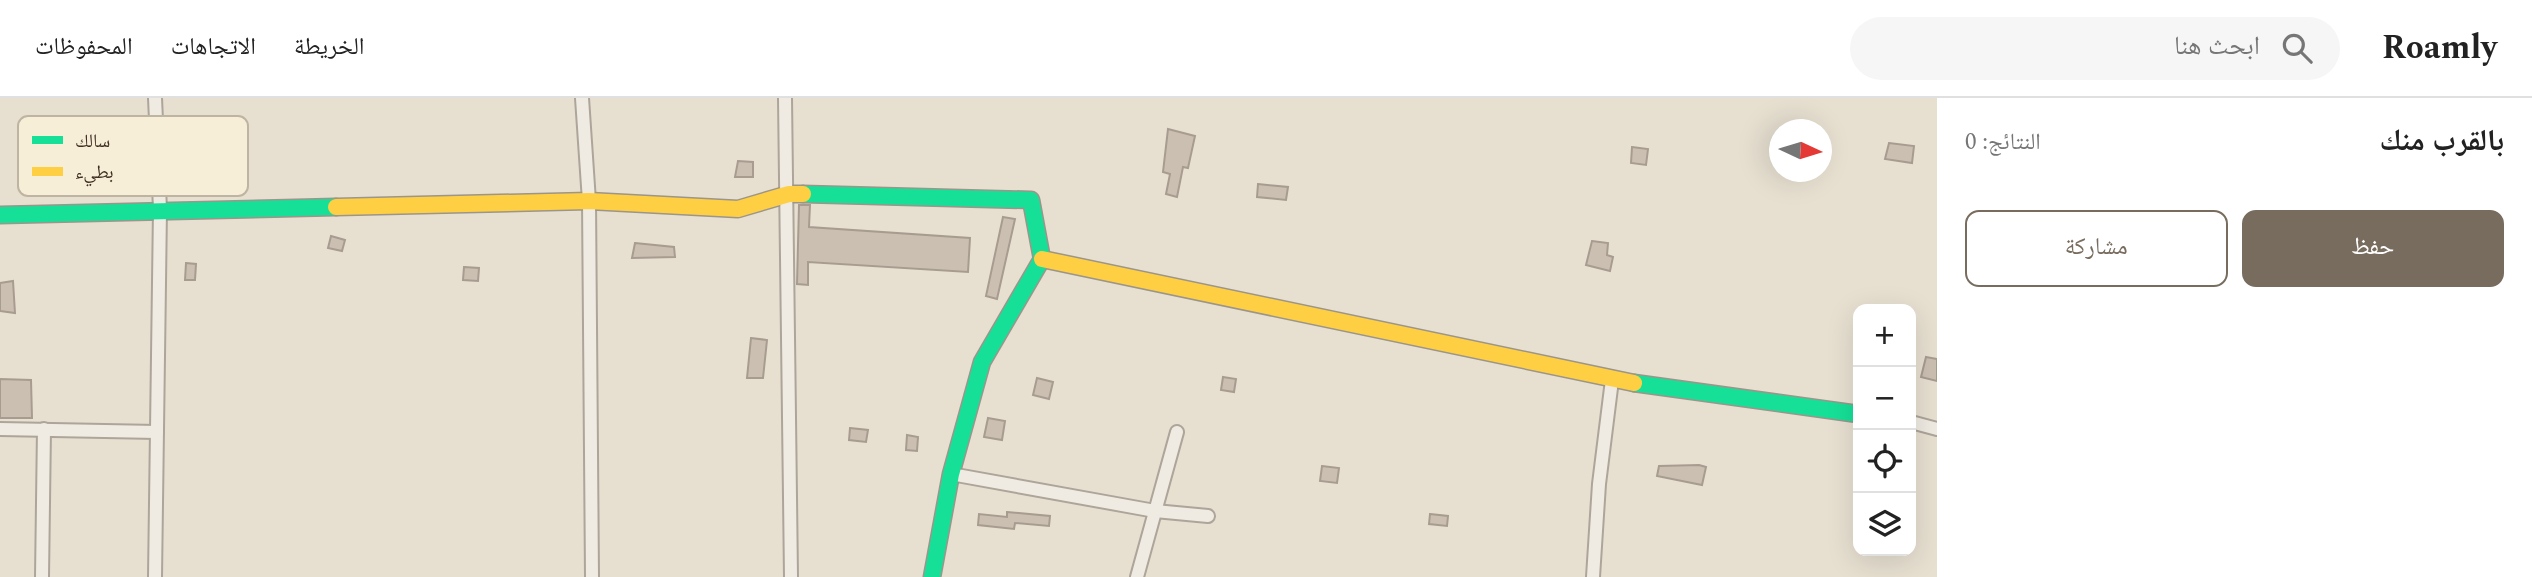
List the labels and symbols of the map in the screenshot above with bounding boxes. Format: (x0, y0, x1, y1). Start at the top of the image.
legend (18, 116, 248, 196)
north arrow (1769, 119, 1832, 182)
text: سالك (75, 127, 110, 156)
text: بطيء (75, 158, 114, 187)

